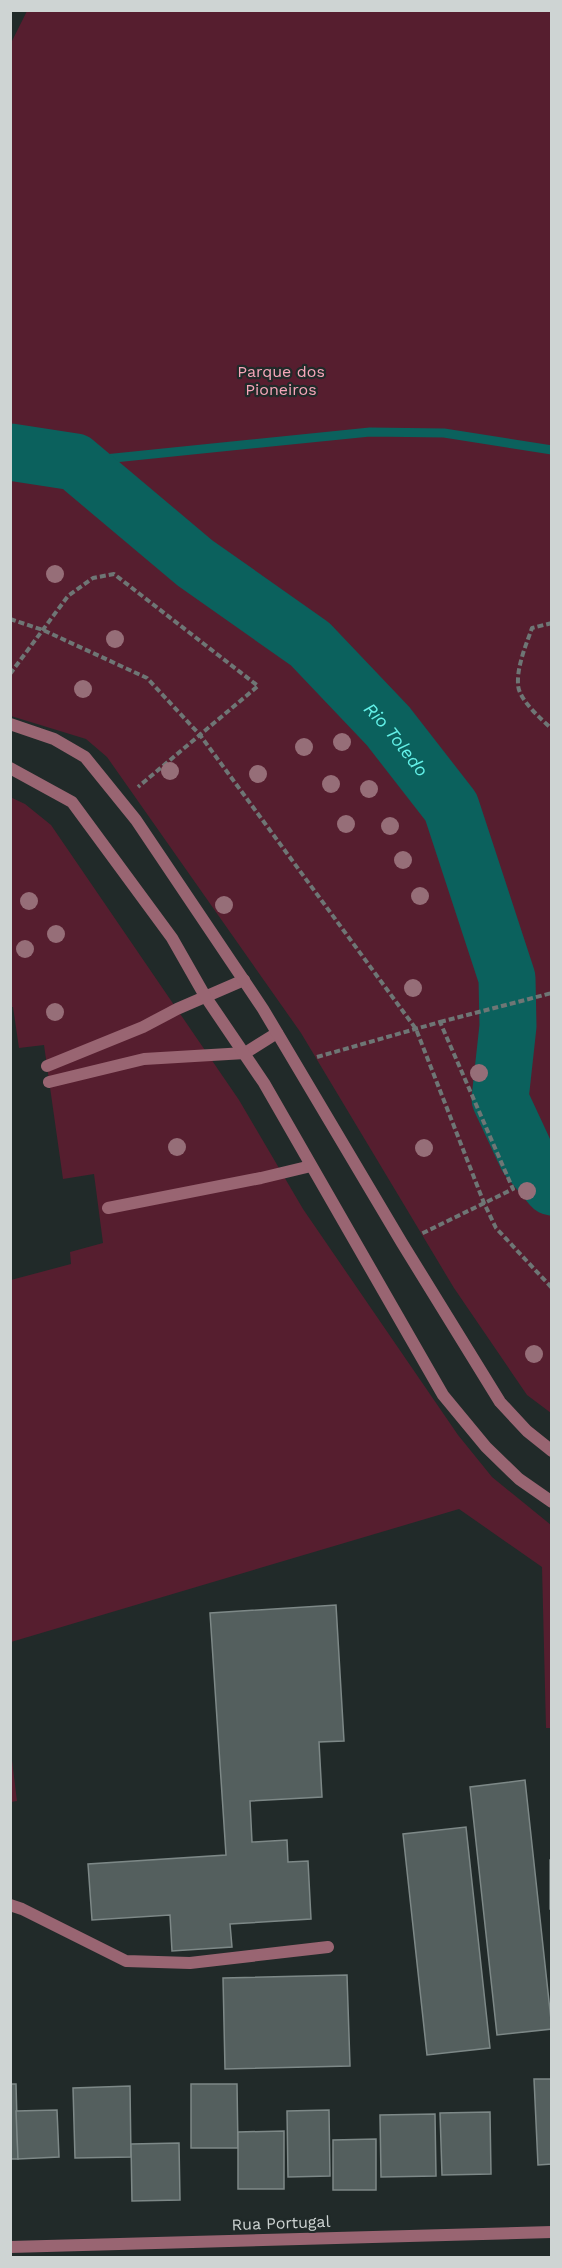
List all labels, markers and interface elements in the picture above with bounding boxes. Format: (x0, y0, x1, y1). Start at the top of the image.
park label: Parque dos Pioneiros (237, 362, 325, 399)
water label: Rio Toledo (360, 698, 433, 780)
street label: Rua Portugal (231, 2212, 331, 2234)

